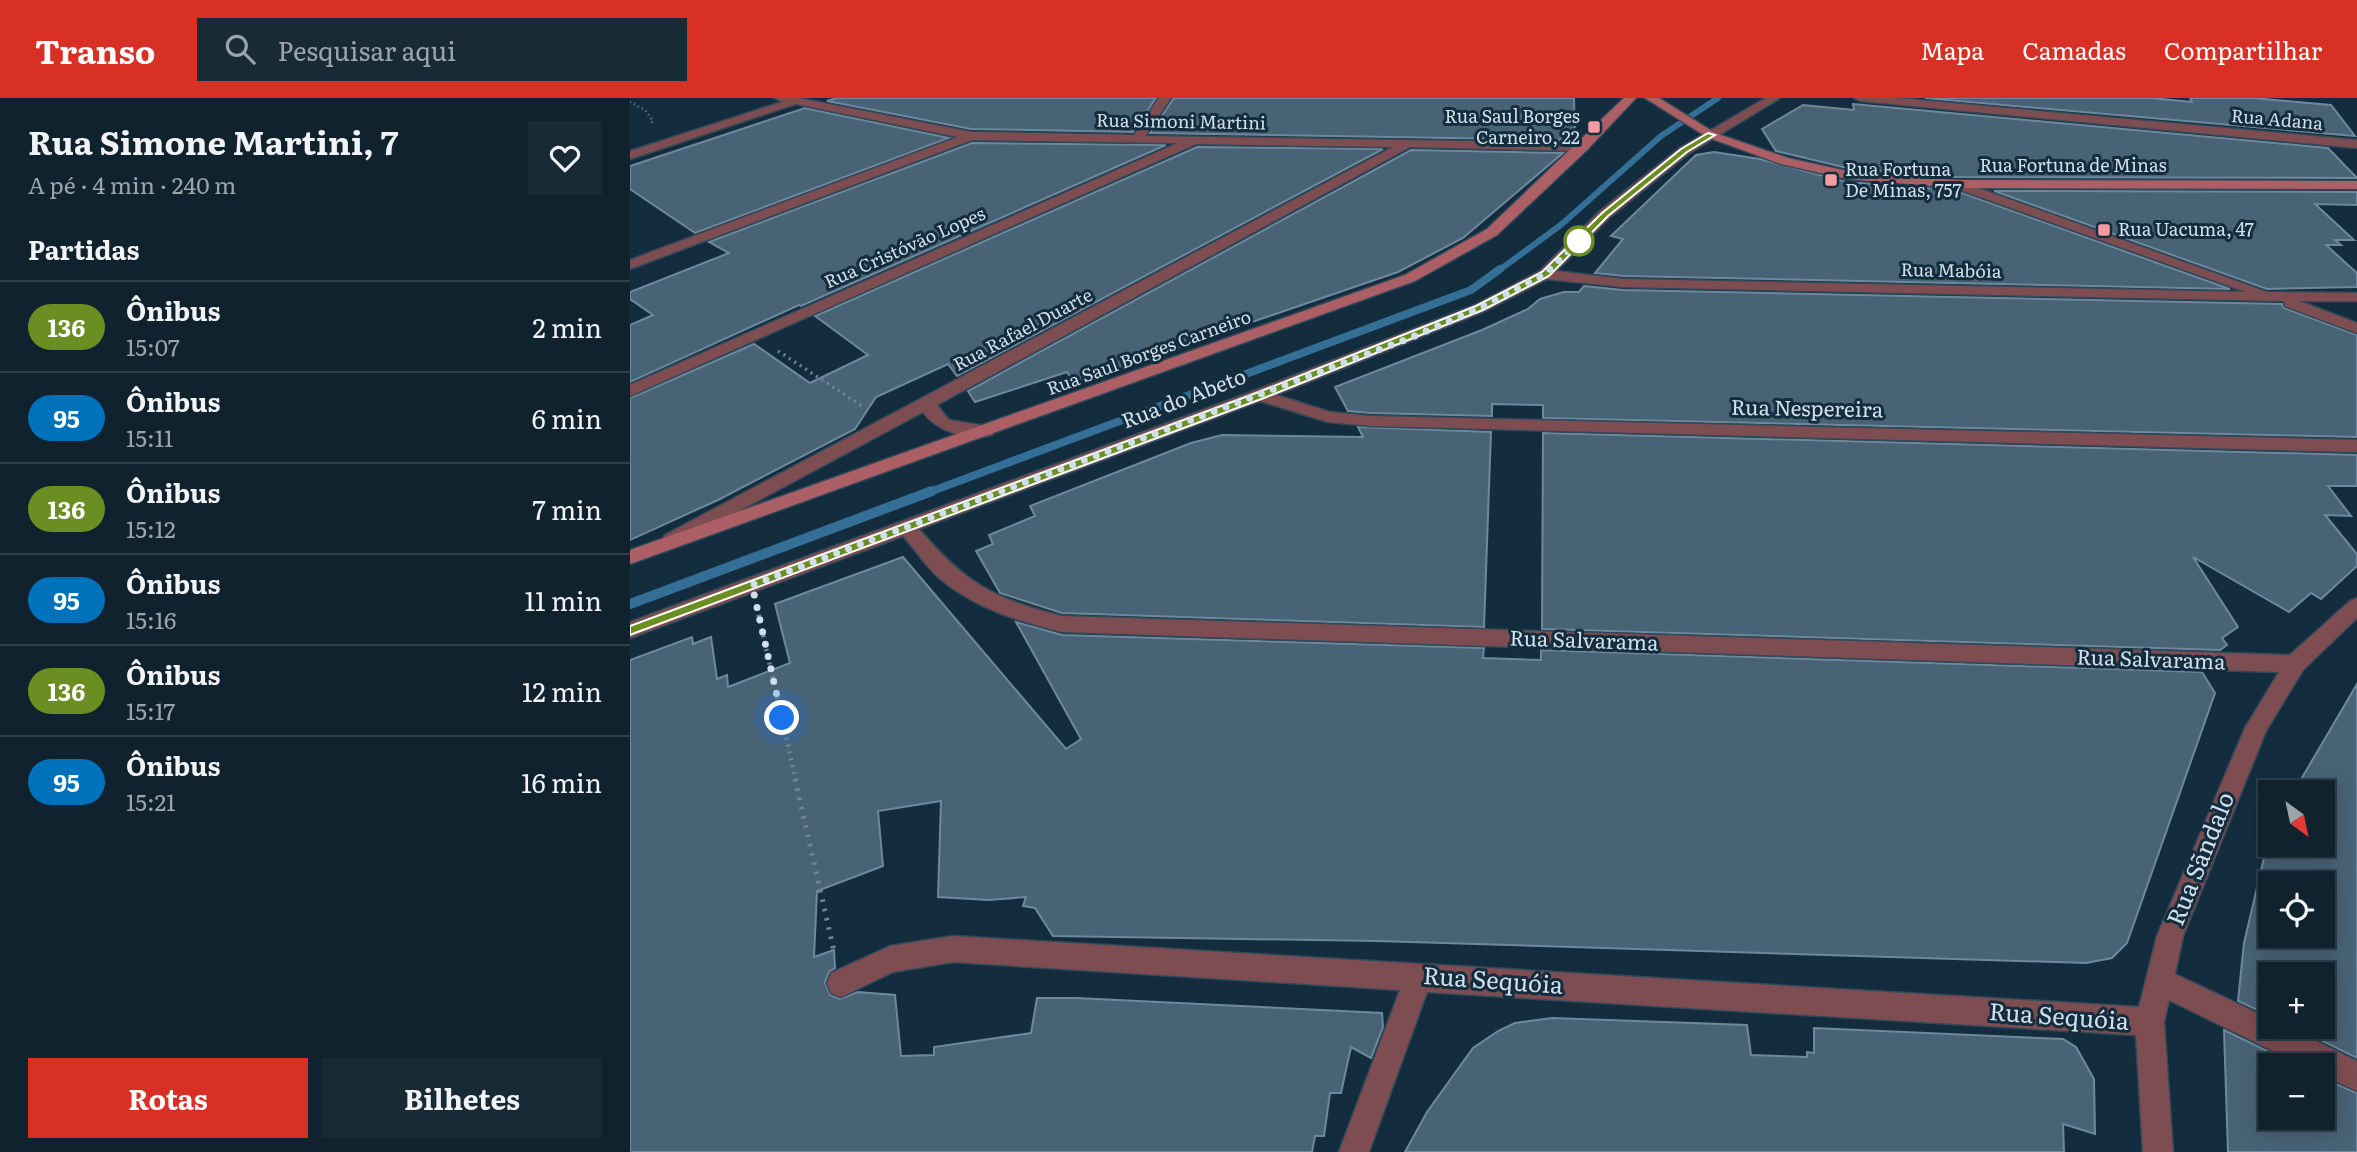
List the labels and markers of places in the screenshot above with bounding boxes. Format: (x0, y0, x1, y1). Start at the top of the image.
place label: Rua Saul Borges Carneiro, 22 (1445, 102, 1580, 150)
marker: Rua Saul Borges Carneiro, 22 (1586, 119, 1602, 135)
place label: Rua Fortuna De Minas, 757 (1845, 155, 1962, 203)
marker: Rua Fortuna De Minas, 757 (1823, 172, 1839, 188)
place label: Rua Uacuma, 47 (2118, 215, 2254, 242)
marker: Rua Uacuma, 47 (2096, 222, 2112, 238)
unlabelled marker (1564, 226, 1594, 256)

